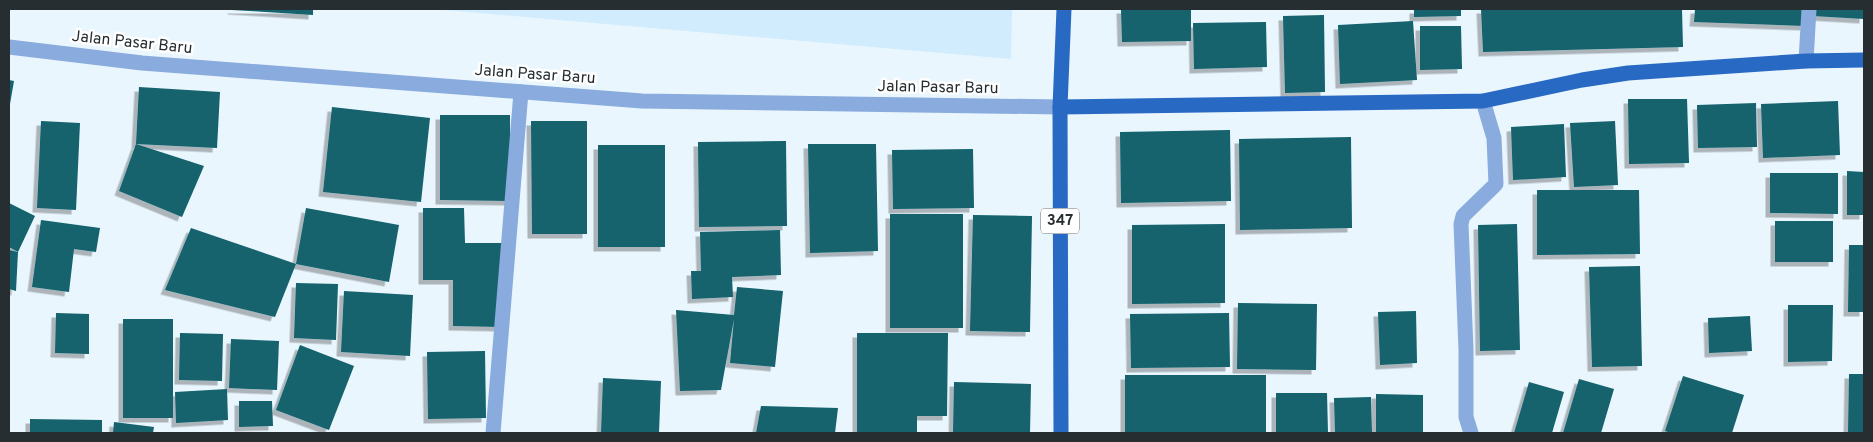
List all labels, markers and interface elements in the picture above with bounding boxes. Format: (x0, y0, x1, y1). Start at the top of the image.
street label: Jalan Pasar Baru (71, 27, 193, 59)
street label: Jalan Pasar Baru (474, 61, 596, 89)
street label: Jalan Pasar Baru (877, 77, 999, 99)
road number: 347 (1041, 208, 1079, 234)

